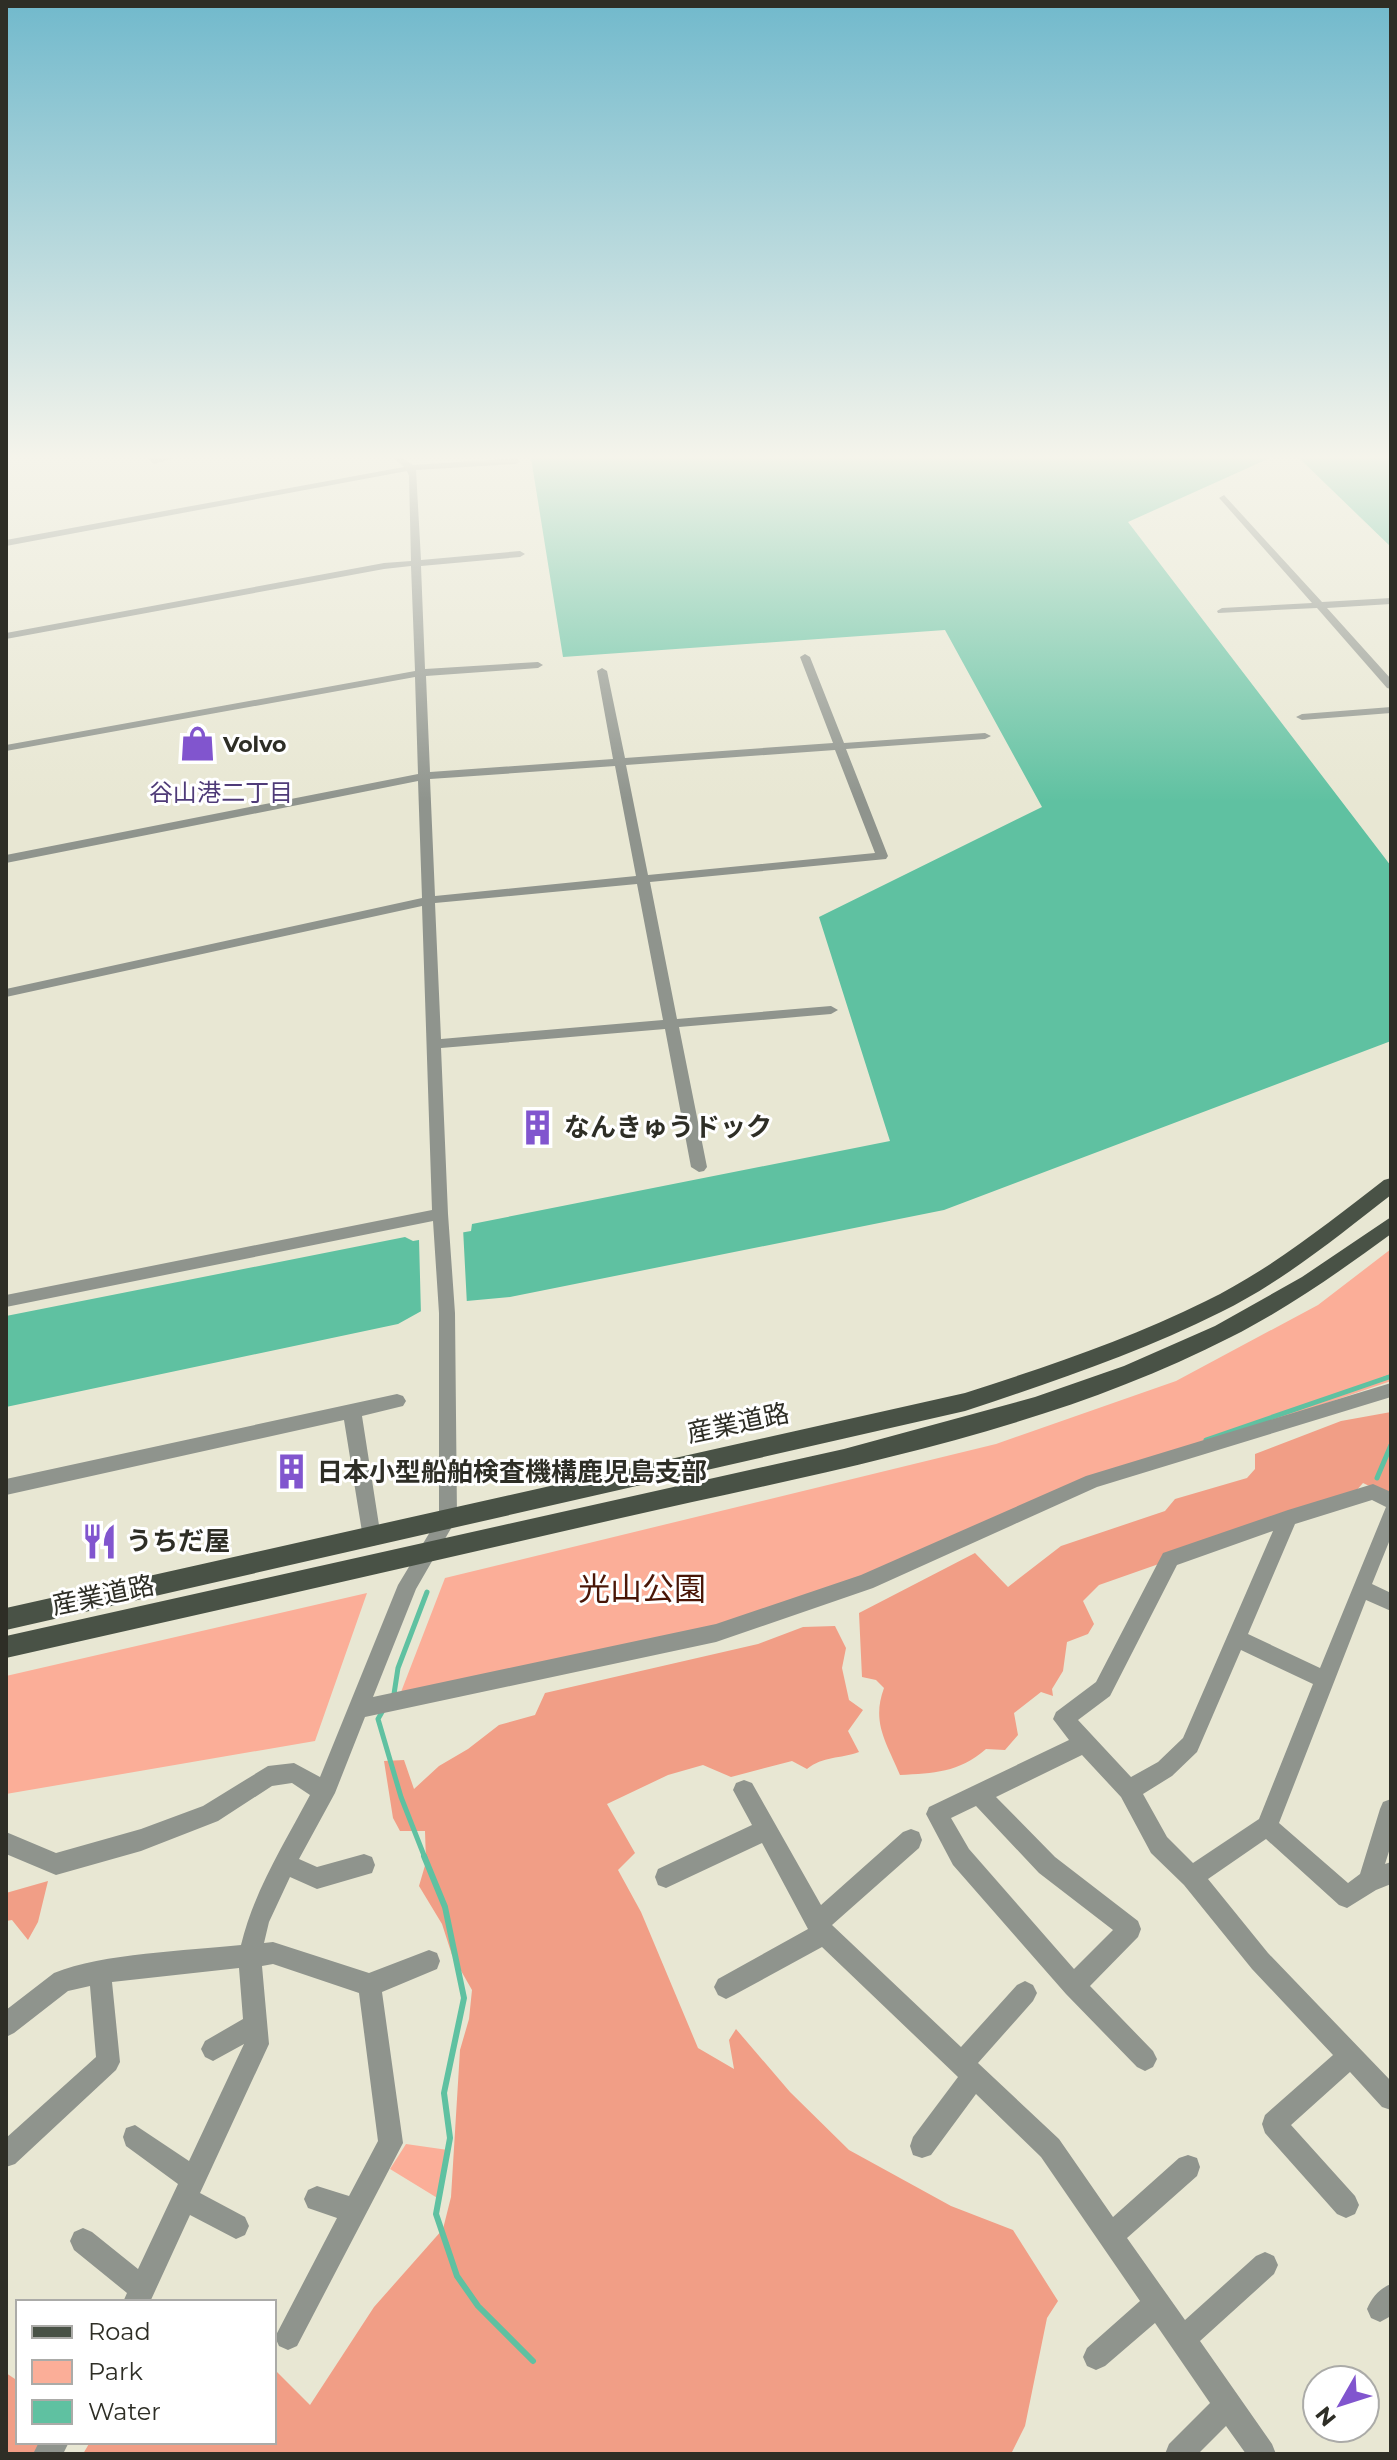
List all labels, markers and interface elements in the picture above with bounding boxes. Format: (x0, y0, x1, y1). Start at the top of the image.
shop icon: Volvo (178, 725, 216, 763)
place label: Volvo (222, 731, 286, 758)
district label: 谷山港二丁目 (149, 778, 293, 807)
building icon: なんきゅうドック (519, 1108, 557, 1146)
place label: なんきゅうドック (564, 1111, 772, 1143)
street label: 産業道路 (684, 1397, 792, 1449)
building icon: 日本小型船舶検査機構鹿児島支部 (272, 1453, 310, 1491)
place label: 日本小型船舶検査機構鹿児島支部 (317, 1456, 707, 1488)
restaurant icon: うちだ屋 (81, 1522, 119, 1560)
place label: うちだ屋 (126, 1525, 230, 1557)
street label: 産業道路 (49, 1569, 157, 1621)
park label: 光山公園 (578, 1569, 706, 1608)
legend (16, 2300, 276, 2444)
text: Road (88, 2317, 151, 2346)
text: Park (88, 2357, 143, 2386)
north arrow (1301, 2364, 1381, 2444)
text: Water (88, 2397, 161, 2426)
text: N (1310, 2401, 1342, 2432)

